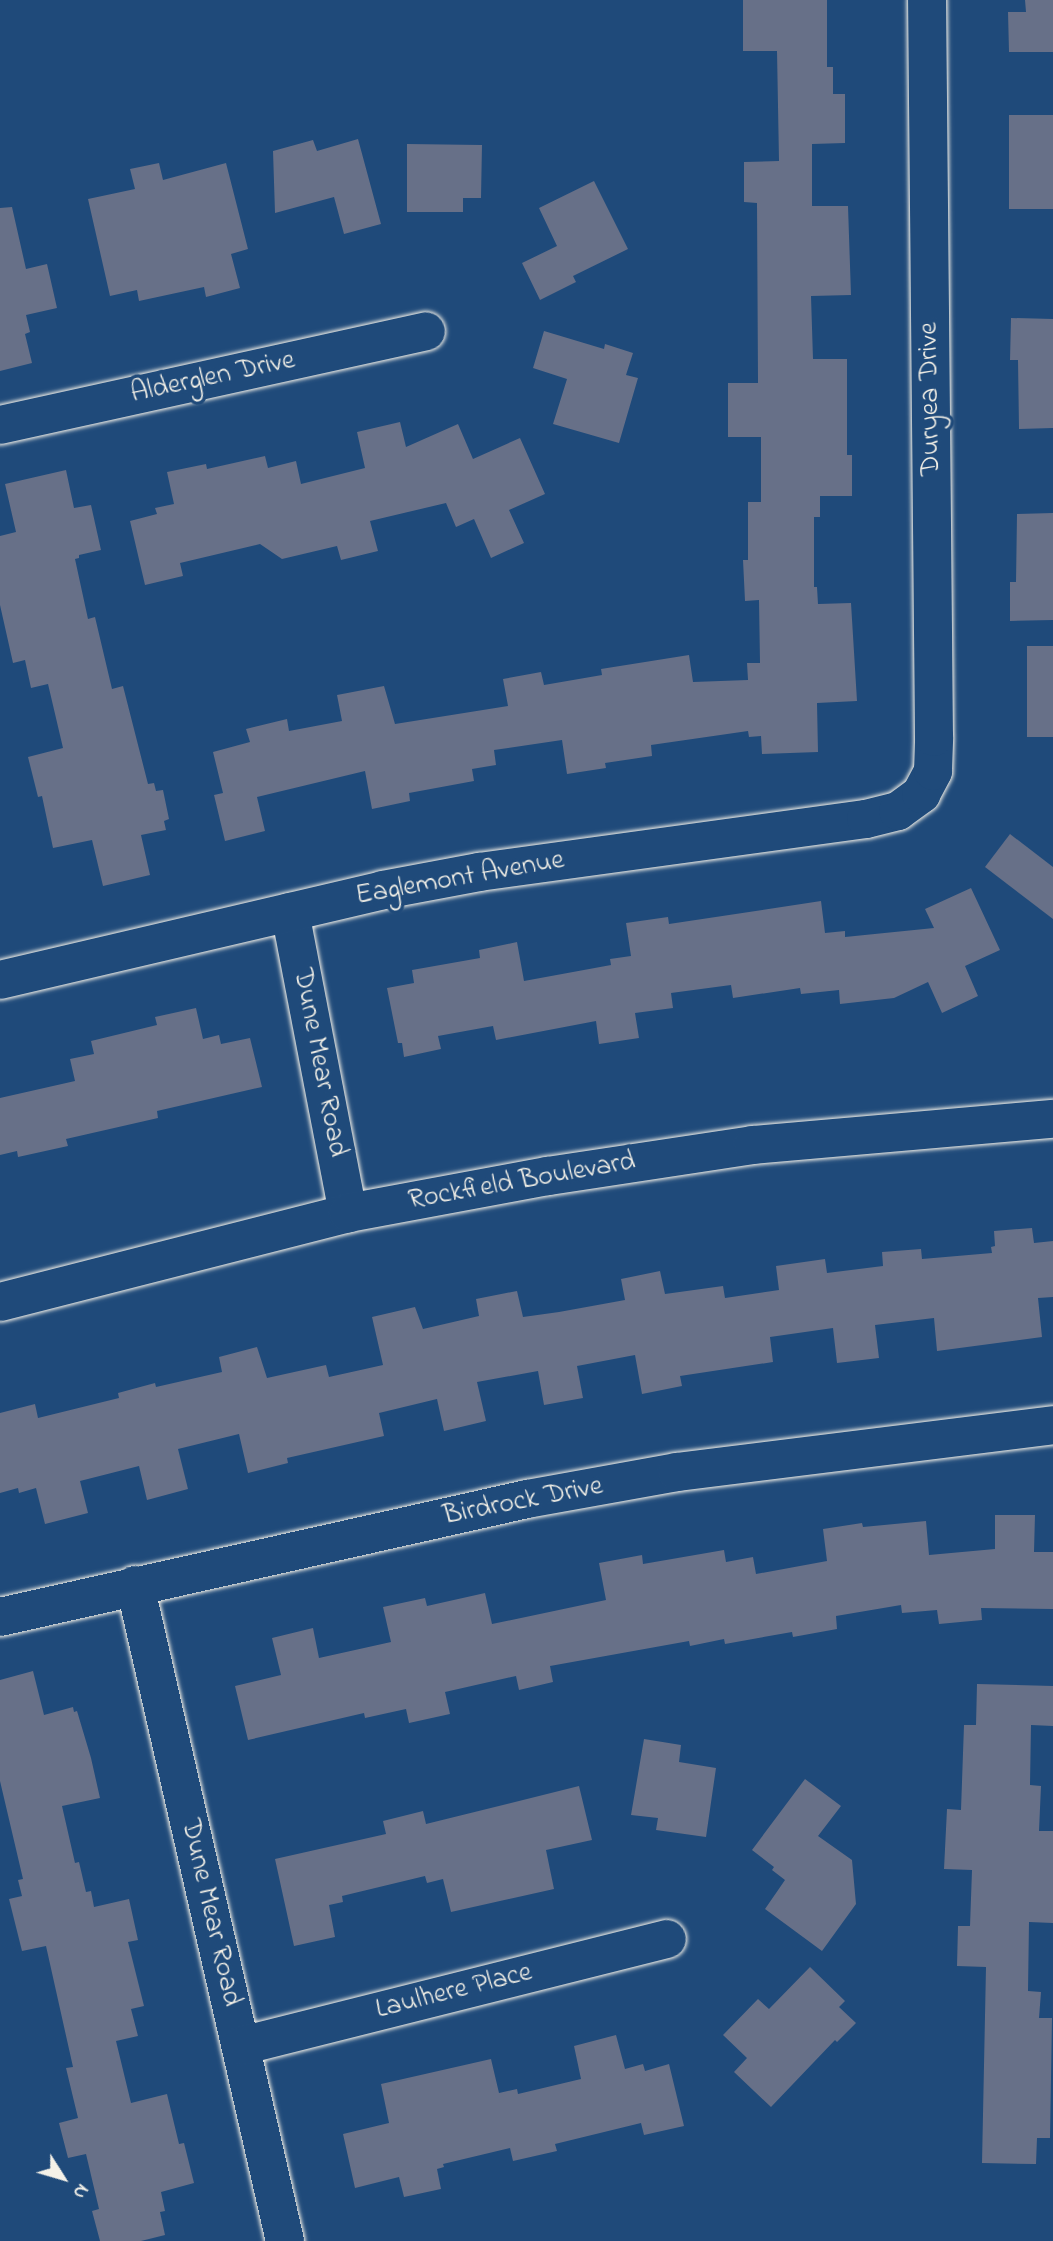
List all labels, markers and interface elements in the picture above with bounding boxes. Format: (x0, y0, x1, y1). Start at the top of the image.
street label: Duryea Drive (913, 322, 949, 476)
street label: Alderglen Drive (128, 344, 298, 412)
street label: Eaglemont Avenue (353, 844, 567, 914)
street label: Dune Mear Road (284, 966, 354, 1160)
street label: Rockfield Boulevard (406, 1146, 638, 1218)
street label: Birdrock Drive (440, 1470, 606, 1534)
street label: Dune Mear Road (172, 1816, 248, 2010)
street label: Laulhere Place (373, 1956, 535, 2028)
north arrow (28, 2143, 98, 2213)
text: N (66, 2178, 95, 2204)

